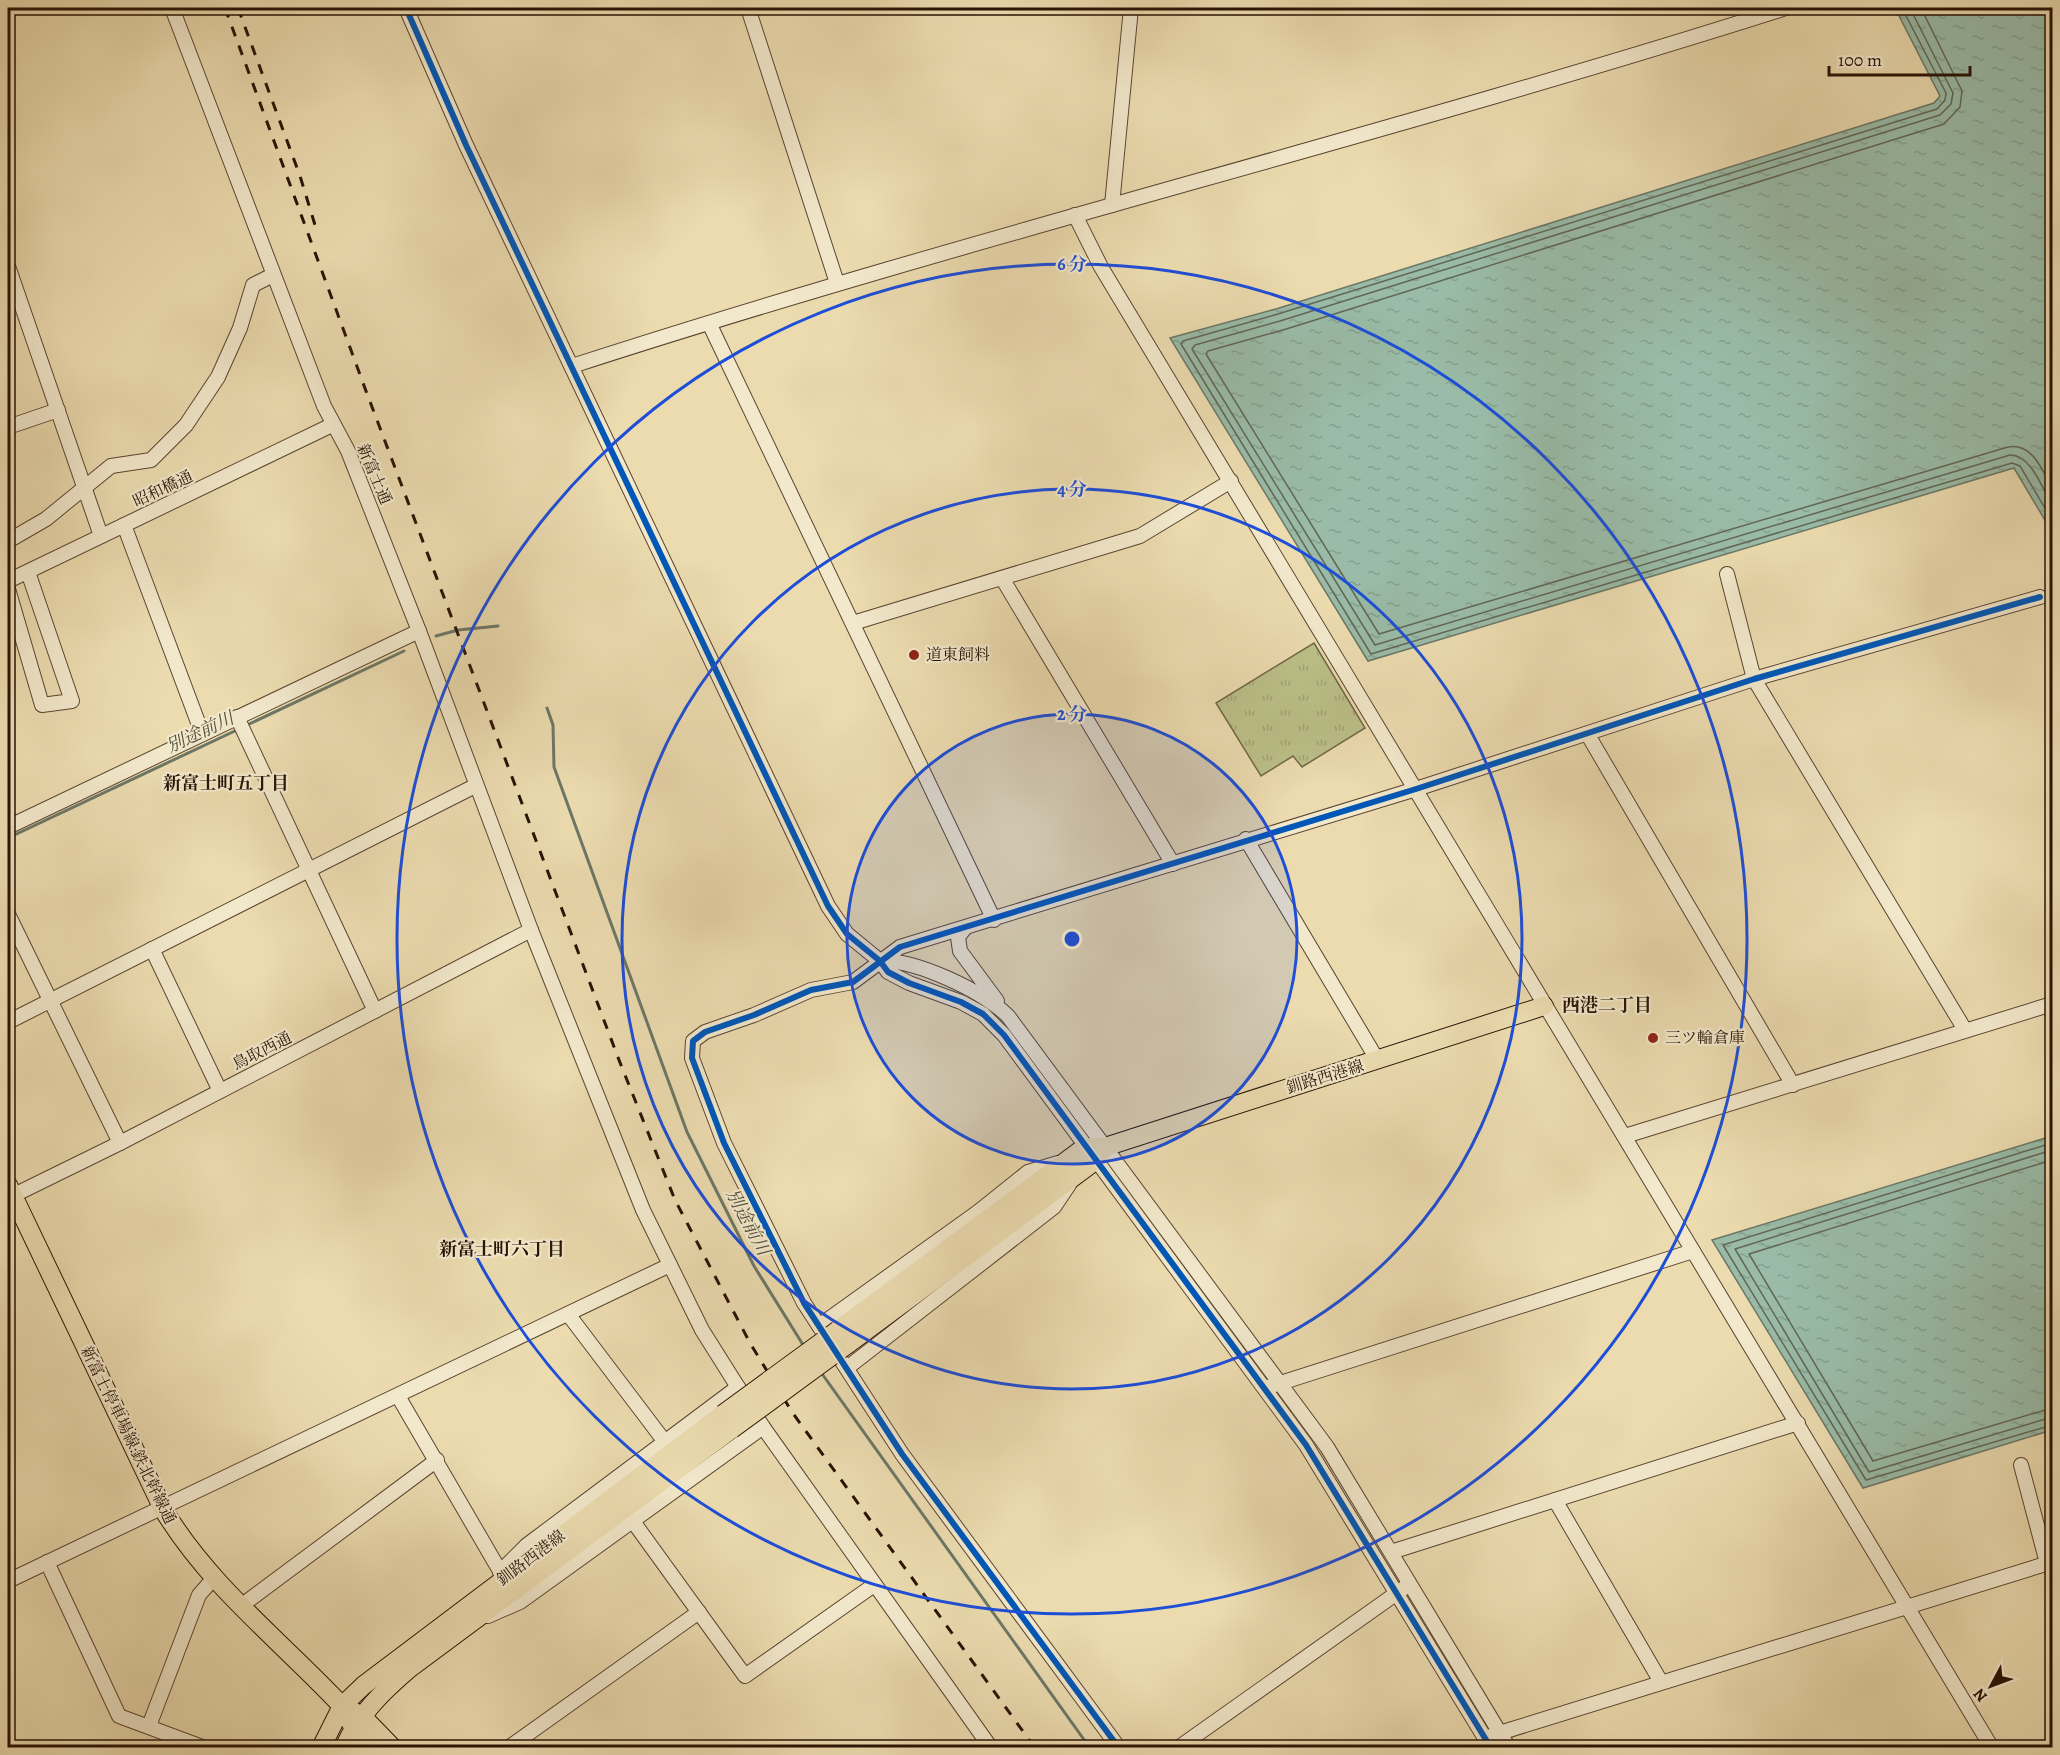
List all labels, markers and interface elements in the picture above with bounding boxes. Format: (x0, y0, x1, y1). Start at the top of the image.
scale bar (1829, 39, 1970, 77)
text: 100 m (1838, 48, 1882, 72)
text: 6 分 (1057, 252, 1087, 276)
street label: 新富士通 (351, 440, 397, 508)
street label: 昭和橋通 (129, 466, 197, 512)
text: 4 分 (1057, 477, 1087, 501)
place label: 道東飼料 (926, 644, 990, 666)
marker: 道東飼料 (907, 648, 921, 662)
text: 2 分 (1057, 702, 1087, 726)
water label: 別途前川 (162, 705, 240, 758)
district label: 新富士町五丁目 (163, 771, 289, 795)
centre of rings (1062, 929, 1082, 949)
district label: 西港二丁目 (1562, 993, 1652, 1017)
street label: 鳥取西通 (228, 1027, 296, 1075)
place label: 三ツ輪倉庫 (1665, 1027, 1745, 1049)
marker: 三ツ輪倉庫 (1646, 1031, 1660, 1045)
street label: 釧路西港線 (1284, 1055, 1366, 1099)
water label: 別途前川 (721, 1185, 776, 1261)
district label: 新富士町六丁目 (439, 1237, 565, 1261)
street label: 新富士停車場線:鉄北幹線通 (75, 1342, 181, 1528)
street label: 釧路西港線 (492, 1525, 570, 1591)
north arrow (1961, 1656, 2021, 1716)
text: N (1968, 1683, 1993, 1707)

